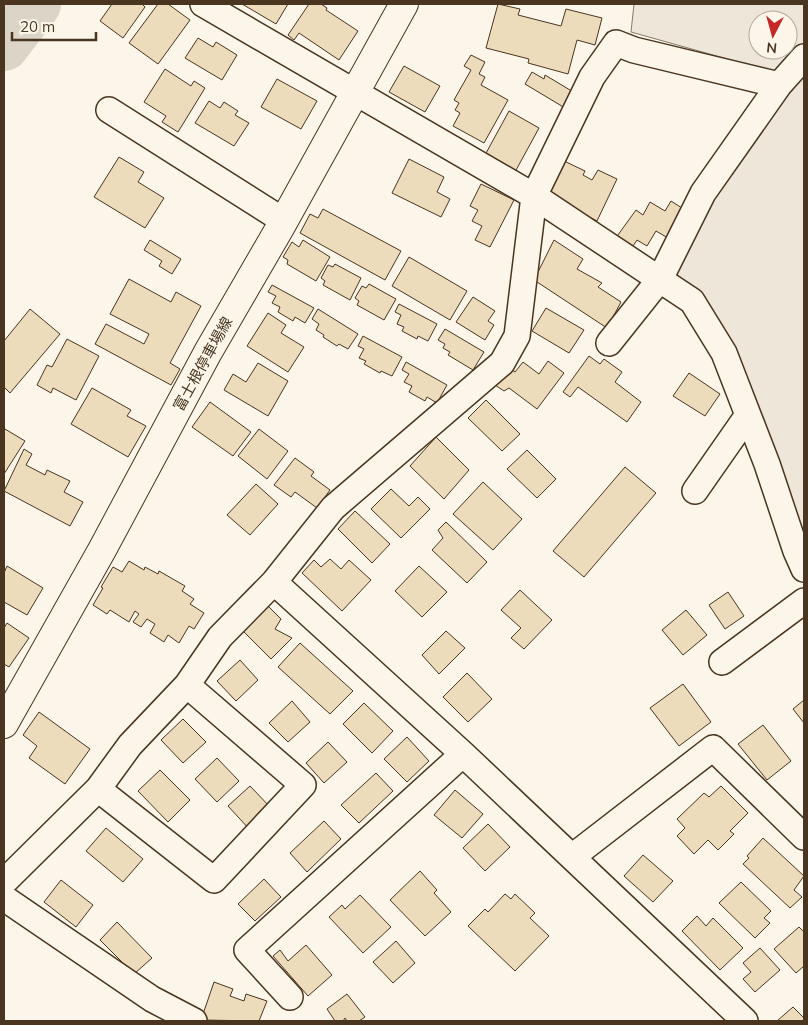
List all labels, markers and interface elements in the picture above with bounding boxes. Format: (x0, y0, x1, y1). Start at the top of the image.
scale bar (12, 10, 96, 42)
north arrow (748, 10, 798, 60)
text: 20 m (20, 17, 55, 36)
text: N (765, 38, 778, 57)
street label: 富士根停車場線 (169, 313, 236, 414)

